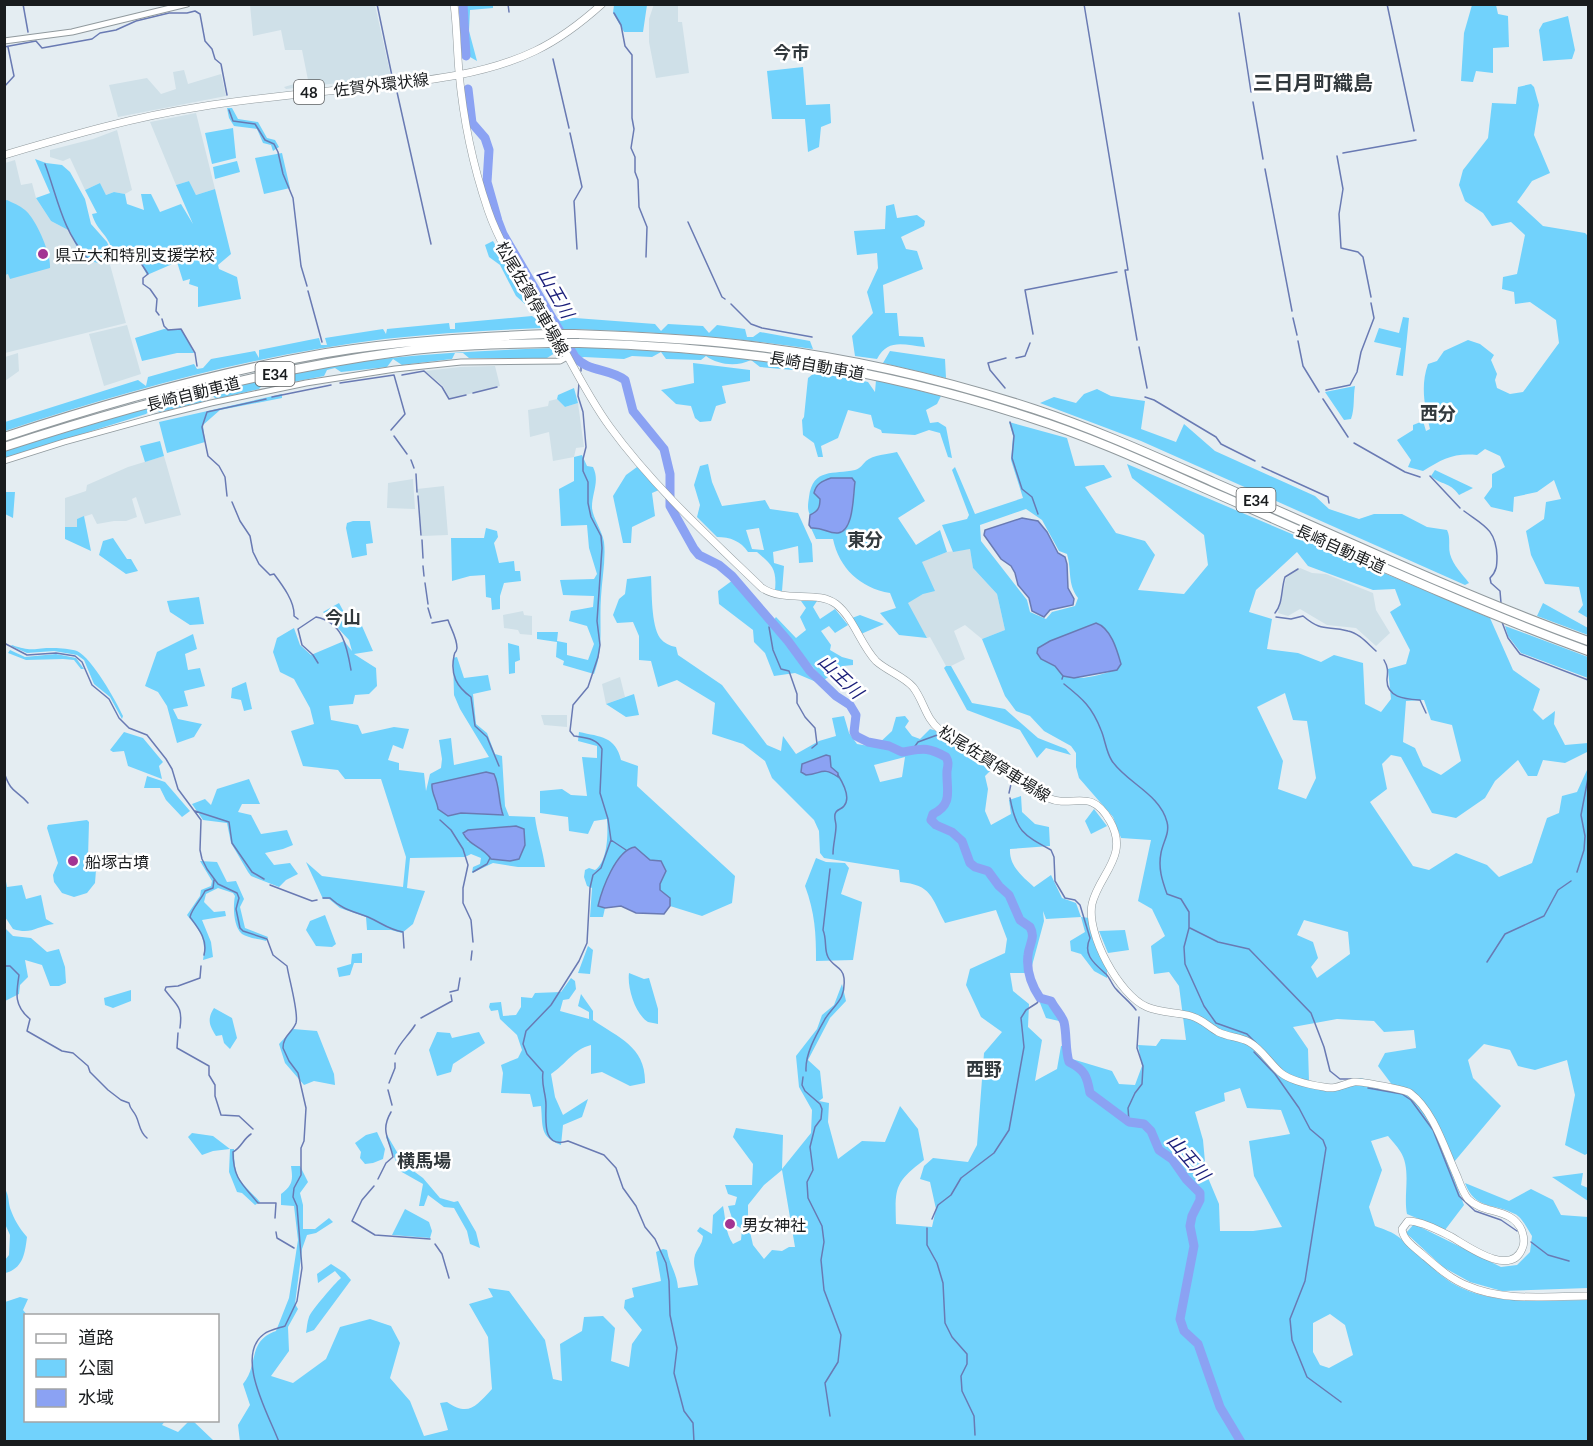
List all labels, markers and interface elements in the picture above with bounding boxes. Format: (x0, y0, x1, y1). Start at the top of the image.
district label: 今市 (773, 41, 809, 63)
street label: 佐賀外環状線 (332, 69, 430, 99)
district label: 三日月町織島 (1253, 70, 1373, 94)
road number: 48 (294, 80, 324, 104)
street label: 松尾佐賀停車場線 (493, 238, 573, 358)
place label: 県立大和特別支援学校 (55, 245, 215, 264)
marker: 県立大和特別支援学校 (36, 247, 50, 261)
water label: 山王川 (533, 264, 580, 324)
street label: 長崎自動車道 (768, 347, 866, 383)
road number: E34 (256, 362, 294, 386)
street label: 長崎自動車道 (144, 372, 242, 414)
district label: 西分 (1420, 402, 1456, 424)
road number: E34 (1236, 488, 1276, 512)
street label: 長崎自動車道 (1293, 520, 1389, 576)
district label: 東分 (847, 528, 883, 550)
district label: 今山 (325, 606, 361, 628)
water label: 山王川 (814, 649, 870, 704)
street label: 松尾佐賀停車場線 (936, 721, 1054, 805)
place label: 船塚古墳 (85, 852, 149, 871)
marker: 船塚古墳 (66, 854, 80, 868)
district label: 西野 (966, 1058, 1002, 1080)
water label: 山王川 (1163, 1129, 1216, 1186)
district label: 横馬場 (397, 1149, 451, 1171)
place label: 男女神社 (742, 1215, 806, 1234)
marker: 男女神社 (723, 1217, 737, 1231)
legend (24, 1314, 219, 1422)
text: 道路 (78, 1326, 114, 1348)
text: 公園 (78, 1356, 114, 1378)
text: 水域 (78, 1386, 114, 1408)

